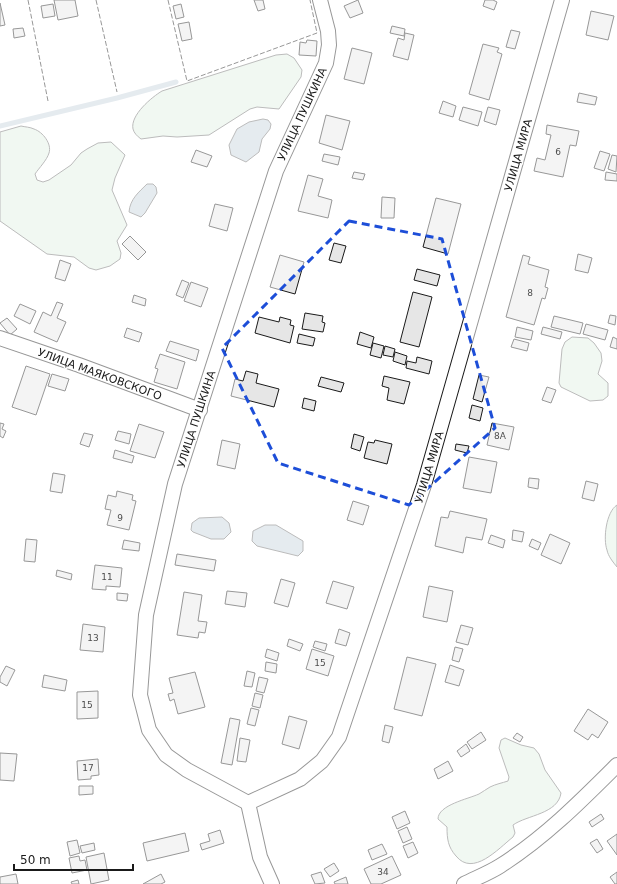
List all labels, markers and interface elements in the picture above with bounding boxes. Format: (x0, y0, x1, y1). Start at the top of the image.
street label: УЛИЦА ПУШКИНА (275, 65, 330, 163)
street label: УЛИЦА МИРА (502, 117, 535, 193)
house number: 6 (555, 147, 561, 157)
house number: 8 (527, 288, 533, 298)
street label: УЛИЦА МАЯКОВСКОГО (36, 346, 164, 403)
street label: УЛИЦА ПУШКИНА (175, 369, 218, 469)
street label: УЛИЦА МИРА (412, 429, 447, 505)
house number: 8А (494, 431, 507, 441)
house number: 9 (117, 513, 123, 523)
house number: 11 (101, 572, 113, 582)
house number: 13 (87, 633, 99, 643)
house number: 15 (314, 658, 326, 668)
house number: 15 (81, 700, 93, 710)
house number: 17 (82, 763, 94, 773)
scale bar (14, 846, 133, 872)
text: 50 m (20, 853, 51, 867)
house number: 34 (377, 867, 389, 877)

